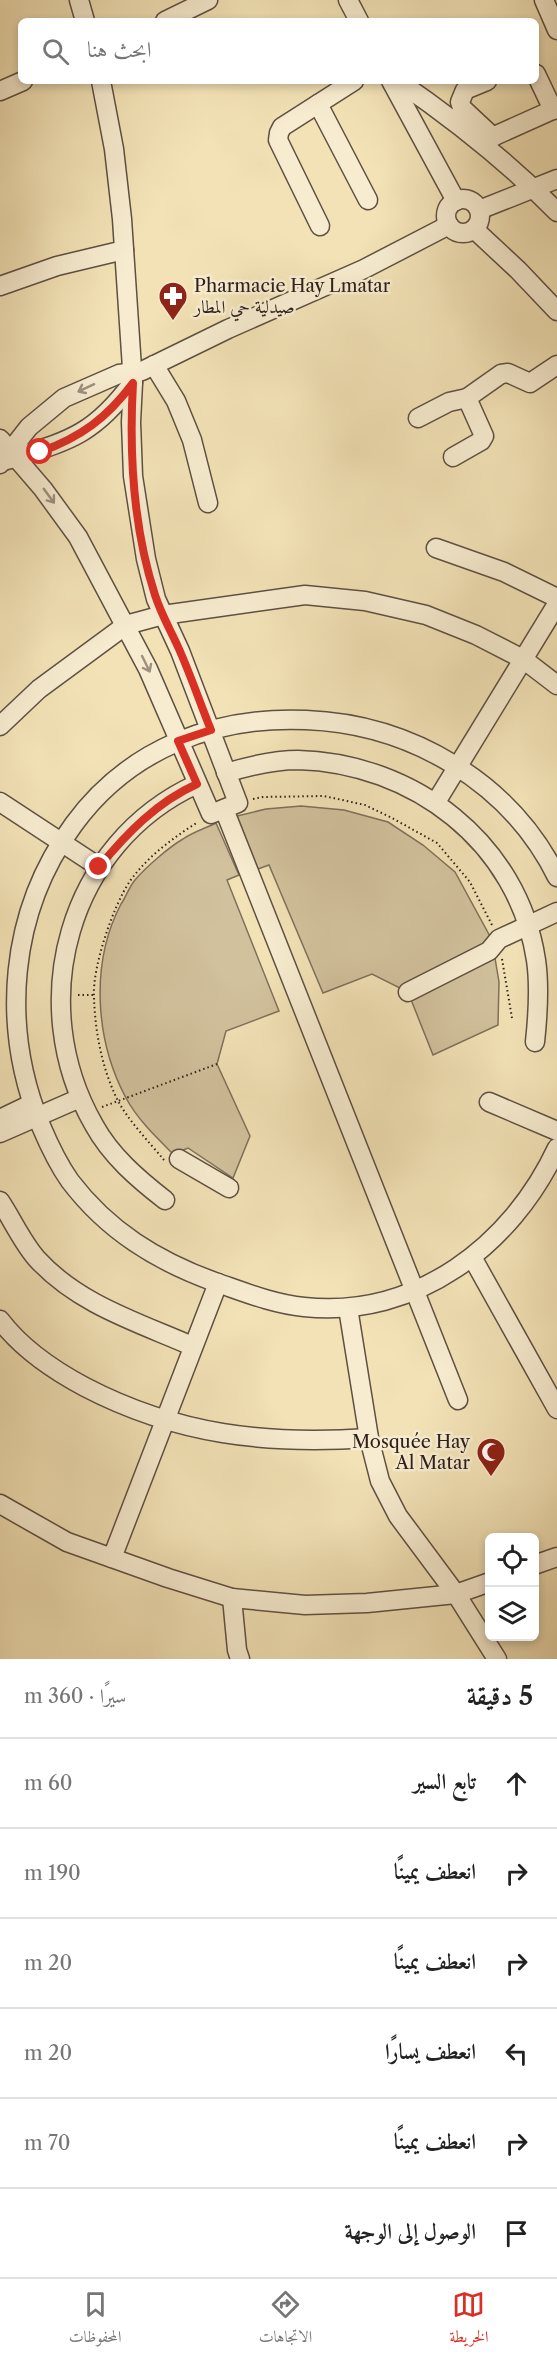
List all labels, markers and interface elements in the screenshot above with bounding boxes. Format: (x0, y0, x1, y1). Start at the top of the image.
search box (18, 18, 539, 84)
icon: search (39, 35, 72, 68)
text: ابحث هنا (87, 36, 152, 63)
place label: Pharmacie Hay Lmatar صيدلية حي المطار (192, 275, 391, 322)
pharmacy icon: Pharmacie Hay Lmatar صيدلية حي المطار (157, 280, 189, 322)
one-way arrow (78, 382, 96, 394)
route start (26, 438, 52, 464)
one-way arrow (42, 487, 55, 503)
one-way arrow (140, 655, 152, 673)
route end (85, 853, 111, 879)
place label: Mosquée Hay Al Matar (352, 1431, 471, 1474)
mosque icon: Mosquée Hay Al Matar (475, 1436, 507, 1478)
map controls (485, 1533, 539, 1641)
button: locate (485, 1533, 539, 1587)
button: layers (485, 1587, 539, 1641)
text: 5 دقيقة (467, 1680, 533, 1712)
text: سيرًا · 360 m (24, 1684, 126, 1708)
icon: ahead (500, 1767, 533, 1800)
text: تابع السير (413, 1768, 476, 1795)
text: 60 m (24, 1771, 72, 1795)
icon: right (500, 1857, 533, 1890)
text: انعطف يمينًا (394, 1858, 476, 1885)
text: 190 m (24, 1861, 81, 1885)
icon: right (500, 1947, 533, 1980)
text: انعطف يمينًا (394, 1948, 476, 1975)
text: 20 m (24, 1951, 72, 1975)
icon: left (500, 2037, 533, 2070)
text: انعطف يسارًا (385, 2038, 476, 2065)
text: 20 m (24, 2041, 72, 2065)
icon: right (500, 2127, 533, 2160)
text: انعطف يمينًا (394, 2128, 476, 2155)
text: 70 m (24, 2131, 71, 2155)
icon: arrive (500, 2217, 533, 2250)
text: الوصول إلى الوجهة (344, 2218, 476, 2245)
tab: المحفوظات (69, 2288, 121, 2352)
tab: الاتجاهات (259, 2288, 312, 2352)
tab: الخريطة (449, 2288, 488, 2352)

